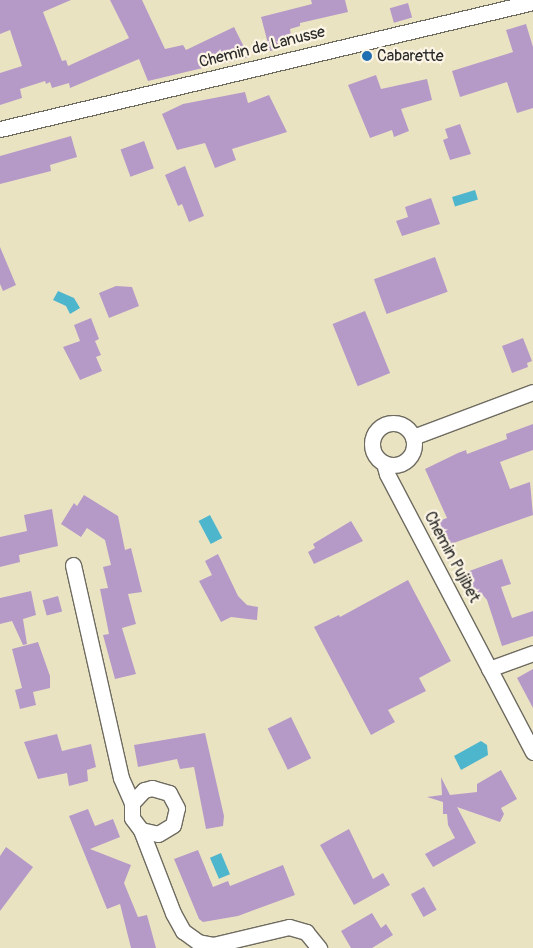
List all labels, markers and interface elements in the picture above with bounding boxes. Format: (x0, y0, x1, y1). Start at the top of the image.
street label: Chemin de Lanusse (197, 22, 327, 72)
place label: Cabarette (377, 46, 444, 66)
marker: Cabarette (361, 50, 373, 62)
street label: Chemin Pujibet (420, 508, 484, 606)

